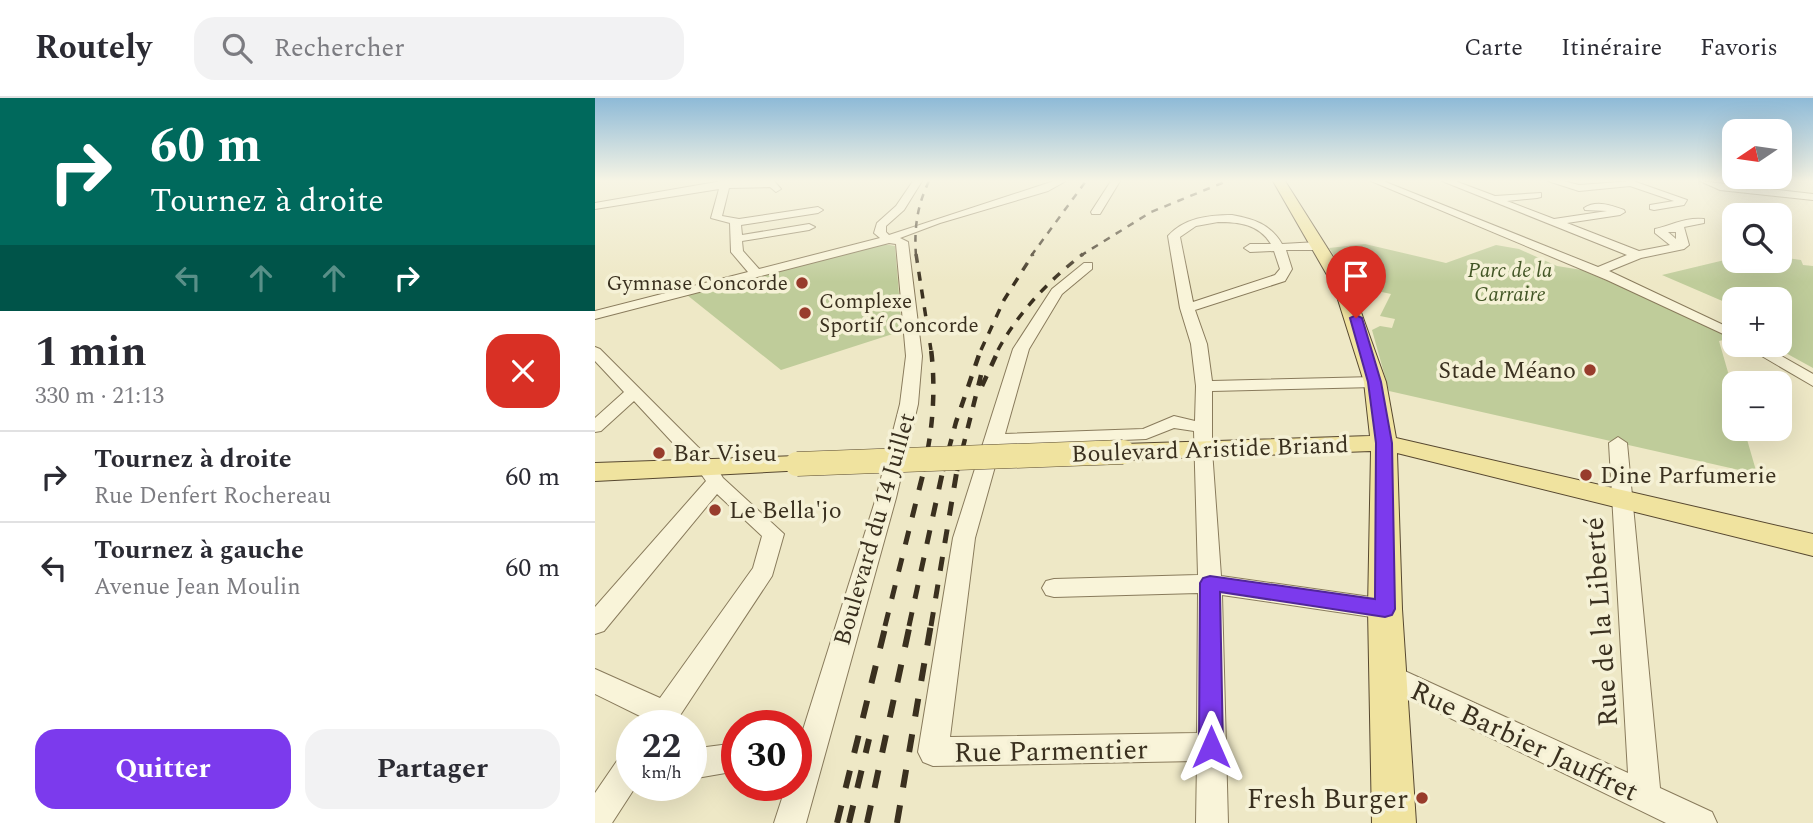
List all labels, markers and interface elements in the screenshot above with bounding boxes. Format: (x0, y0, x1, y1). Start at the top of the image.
search box (194, 17, 684, 80)
text: Routely (35, 23, 152, 73)
text: Rechercher (274, 28, 404, 68)
icon: search (218, 29, 256, 67)
text: Carte (1464, 30, 1523, 66)
text: Itinéraire (1561, 30, 1662, 66)
text: Favoris (1700, 30, 1778, 66)
text: 60 m (150, 109, 261, 184)
north arrow (1722, 119, 1792, 189)
map controls (1722, 119, 1792, 441)
icon: right (35, 126, 126, 217)
text: Tournez à droite (150, 177, 384, 226)
button: search (1722, 203, 1792, 273)
pin (1326, 246, 1386, 318)
park label: Parc de la Carraire (1468, 255, 1553, 311)
icon: arrive (1337, 257, 1375, 295)
icon: left (169, 259, 207, 297)
icon: ahead (242, 259, 280, 297)
icon: ahead (315, 259, 353, 297)
icon: right (388, 259, 426, 297)
place label: Gymnase Concorde (606, 268, 788, 300)
marker: Gymnase Concorde (794, 275, 810, 291)
place label: Complexe Sportif Concorde (819, 286, 979, 342)
button: + (1722, 287, 1792, 357)
marker: Complexe Sportif Concorde (797, 305, 813, 321)
text: 1 min (35, 321, 147, 384)
button: close (486, 334, 560, 408)
place label: Stade Méano (1438, 353, 1576, 389)
marker: Stade Méano (1582, 362, 1598, 378)
button: − (1722, 371, 1792, 441)
text: 330 m · 21:13 (35, 379, 164, 414)
street label: Boulevard du 14 Juillet (825, 409, 925, 650)
street label: Boulevard Aristide Briand (1071, 427, 1349, 473)
place label: Bar Viseu (673, 436, 777, 472)
text: Tournez à droite (94, 439, 292, 479)
marker: Bar Viseu (651, 445, 667, 461)
text: 60 m (505, 457, 560, 497)
icon: right (35, 458, 73, 496)
place label: Dine Parfumerie (1600, 458, 1777, 494)
marker: Dine Parfumerie (1578, 467, 1594, 483)
text: Rue Denfert Rochereau (94, 479, 331, 514)
place label: Le Bella'jo (729, 493, 842, 529)
marker: Le Bella'jo (707, 502, 723, 518)
street label: Rue de la Liberté (1573, 515, 1630, 728)
text: Tournez à gauche (94, 530, 304, 570)
text: 60 m (505, 548, 560, 588)
icon: left (35, 549, 73, 587)
text: Avenue Jean Moulin (94, 570, 301, 605)
street label: Rue Barbier Jauffret (1403, 670, 1646, 813)
speed limit sign: 30 (721, 710, 812, 801)
position arrow (1174, 710, 1248, 784)
text: 22 (642, 720, 681, 773)
street label: Rue Parmentier (954, 728, 1148, 775)
button: Quitter (35, 729, 291, 809)
button: Partager (305, 729, 560, 809)
text: km/h (641, 759, 682, 786)
place label: Fresh Burger (1247, 778, 1408, 821)
marker: Fresh Burger (1414, 790, 1430, 806)

